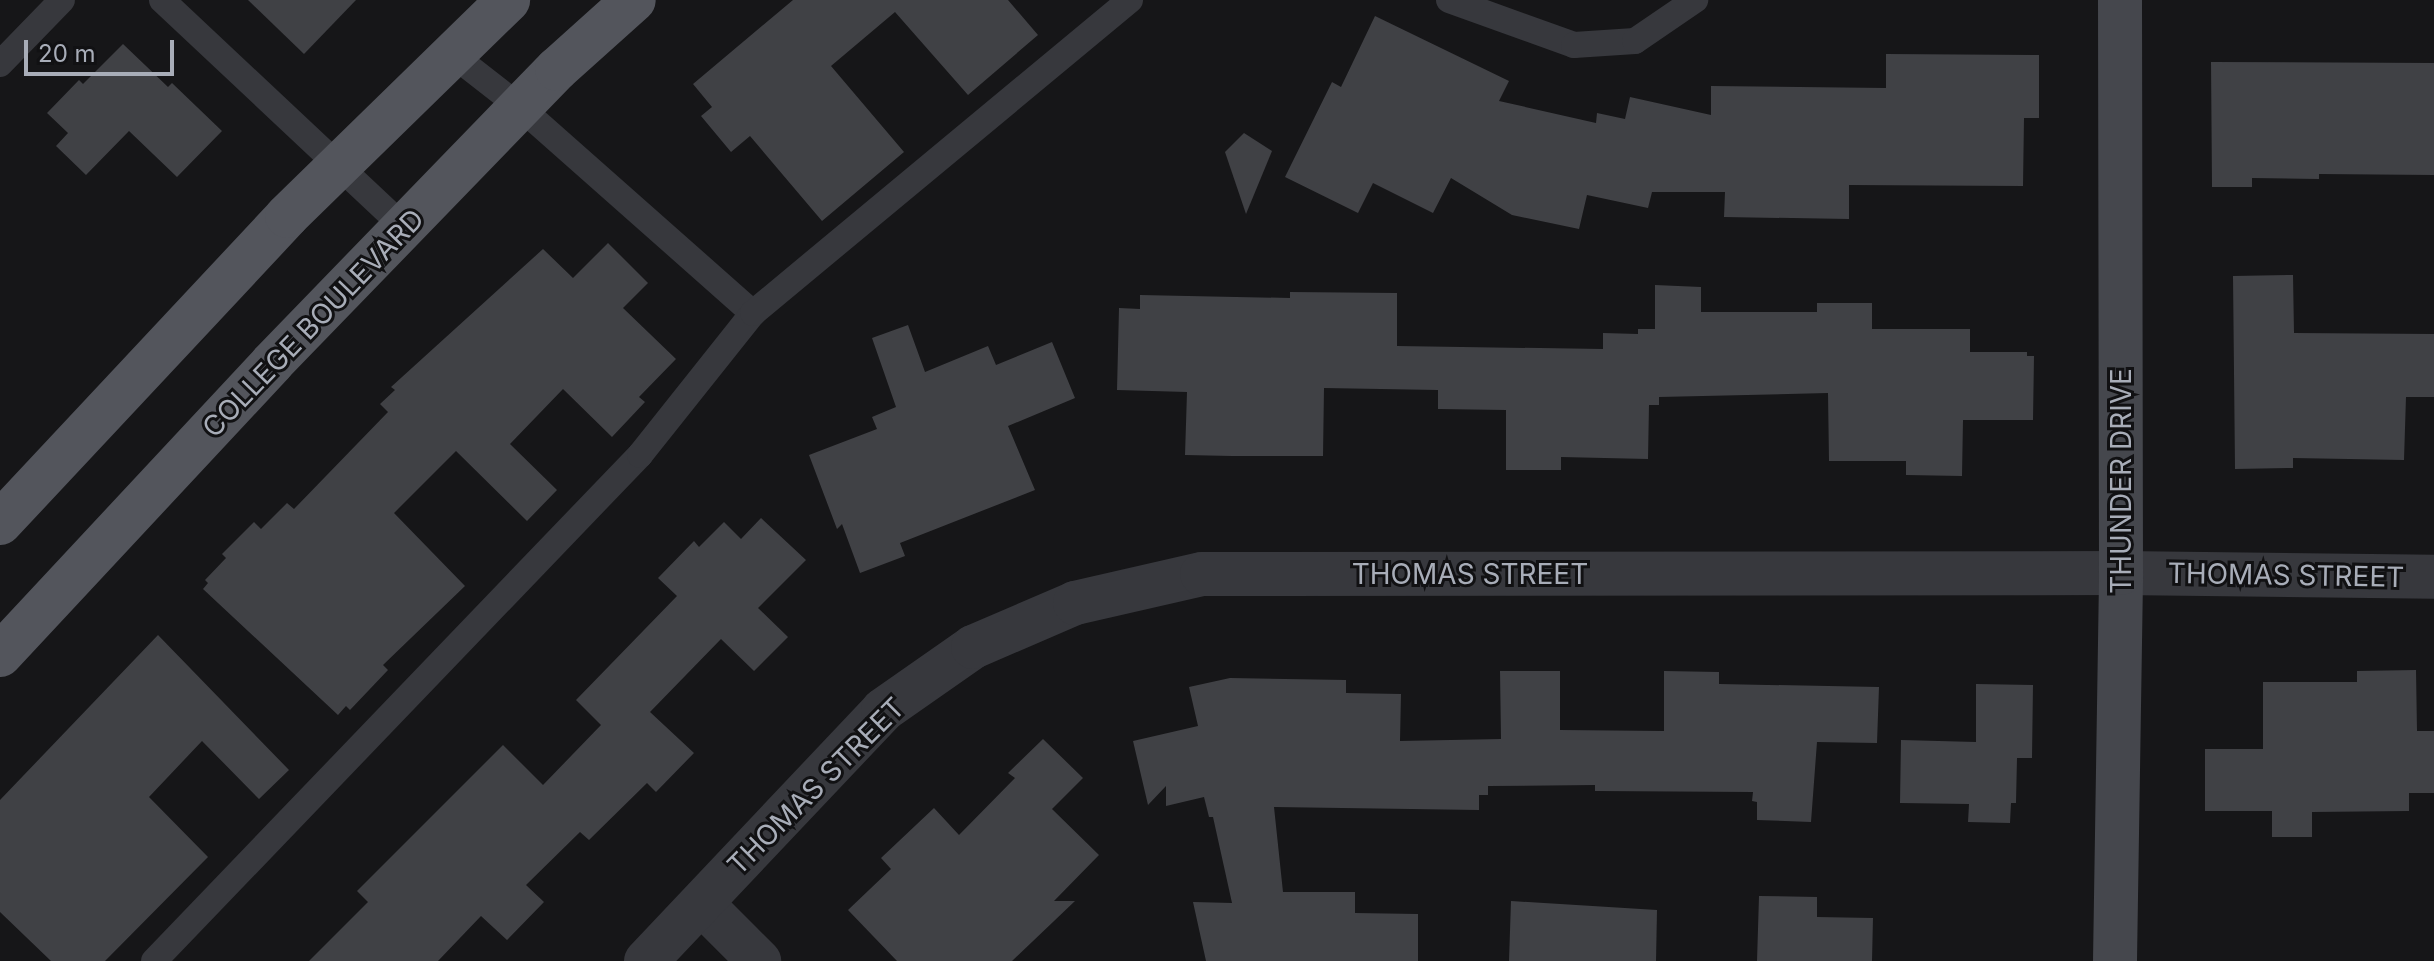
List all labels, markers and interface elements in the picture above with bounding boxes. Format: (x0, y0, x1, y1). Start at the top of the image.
scale bar (28, 24, 178, 74)
text: 20 m (38, 39, 96, 68)
street label: COLLEGE BOULEVARD (195, 202, 431, 444)
street label: THUNDER DRIVE (2104, 368, 2138, 594)
street label: THOMAS STREET (2167, 556, 2405, 594)
street label: THOMAS STREET (1352, 557, 1588, 591)
street label: THOMAS STREET (720, 690, 912, 882)

